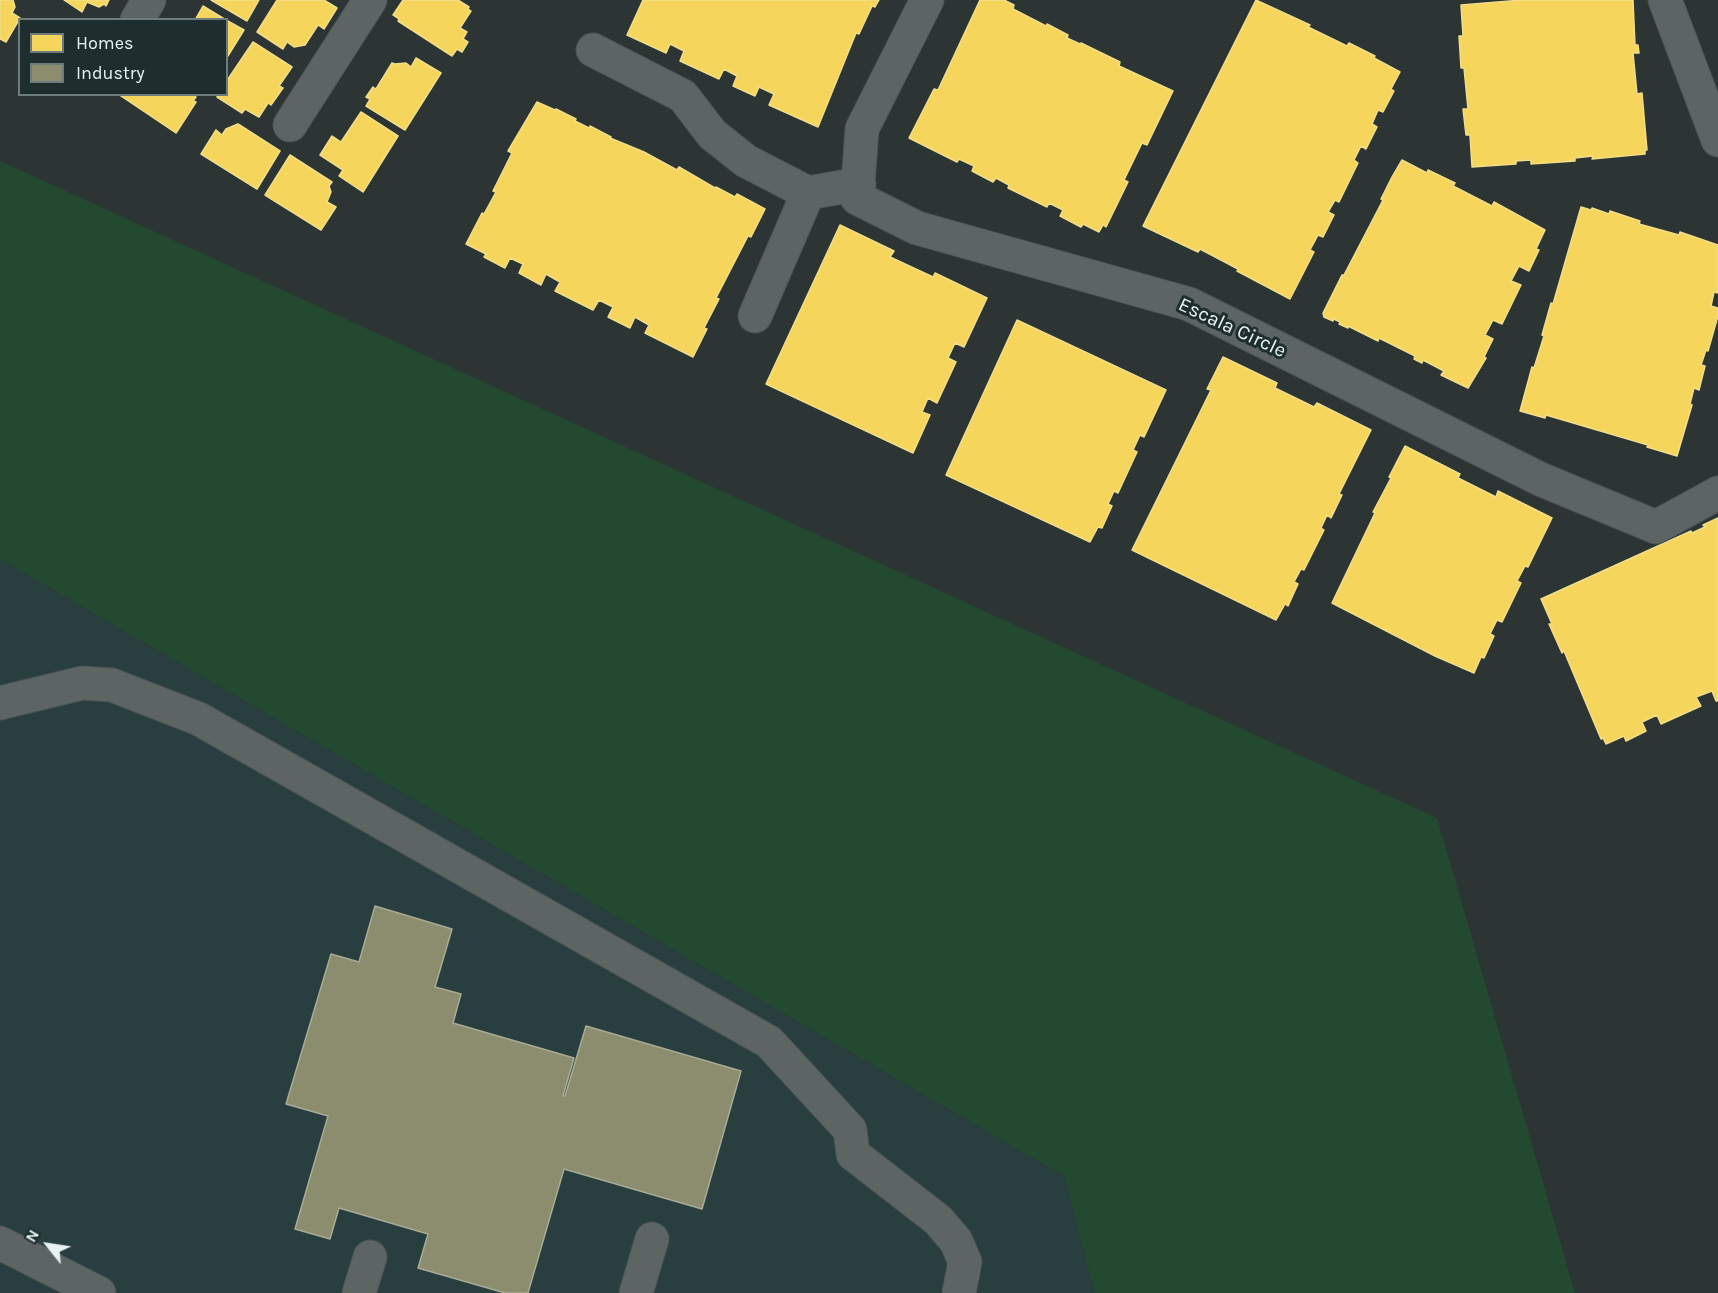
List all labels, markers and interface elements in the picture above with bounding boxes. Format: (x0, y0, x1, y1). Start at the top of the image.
legend (18, 18, 228, 96)
text: Homes (76, 32, 133, 54)
text: Industry (76, 62, 145, 84)
street label: Escala Circle (1174, 293, 1290, 363)
north arrow (18, 1215, 78, 1275)
text: N (21, 1226, 43, 1245)

